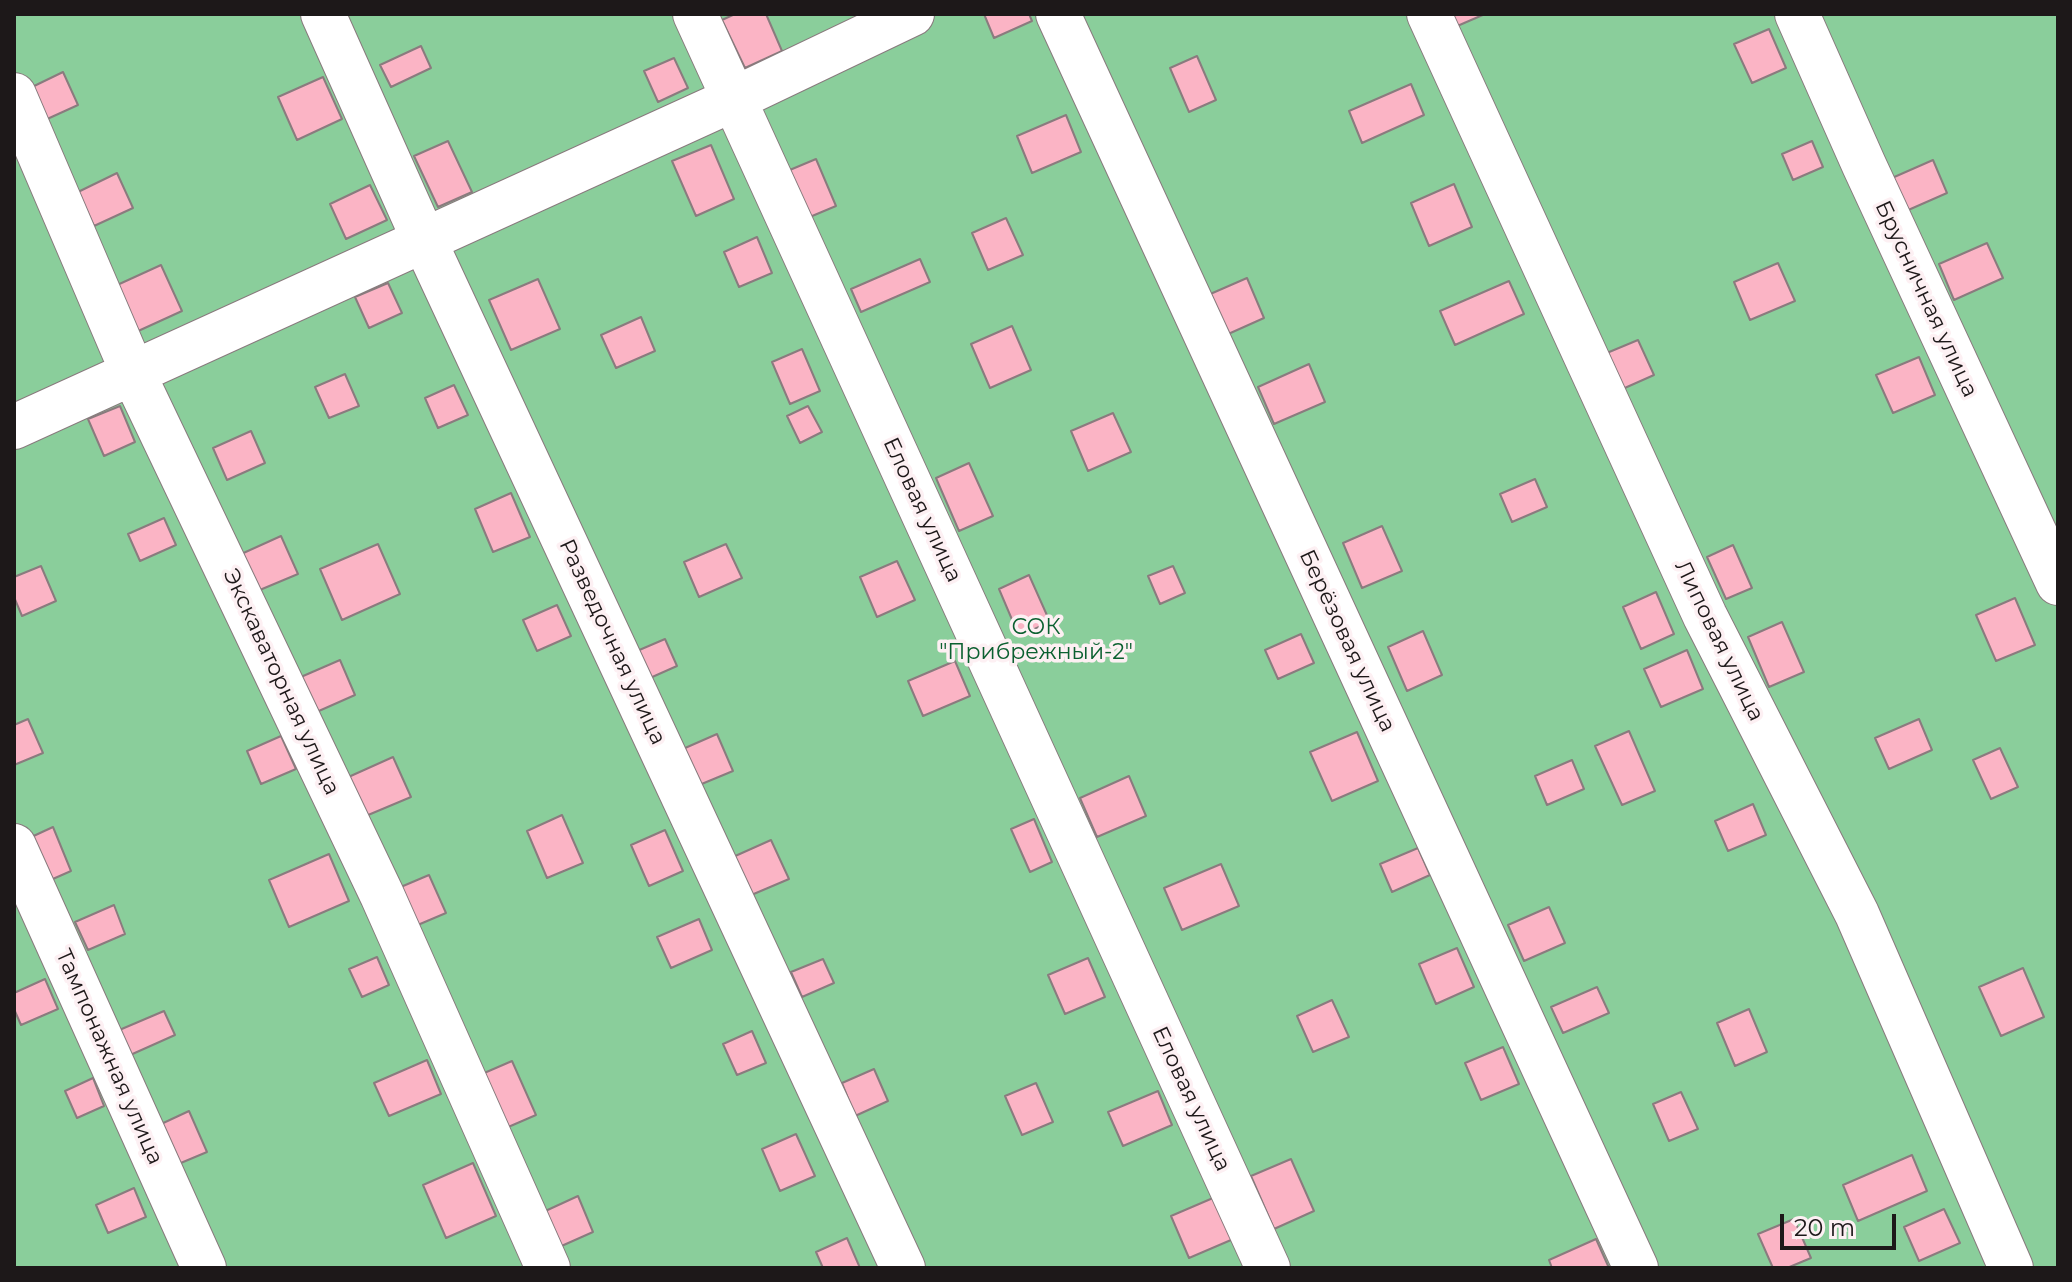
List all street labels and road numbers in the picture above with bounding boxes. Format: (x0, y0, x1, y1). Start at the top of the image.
street label: Брусничная улица (1869, 197, 1983, 401)
street label: Еловая улица (877, 434, 967, 586)
street label: Разведочная улица (553, 535, 671, 749)
street label: Берёзовая улица (1293, 546, 1401, 736)
street label: Липовая улица (1669, 556, 1769, 726)
street label: Экскаваторная улица (217, 565, 345, 799)
street label: Тампонажная улица (50, 945, 168, 1169)
street label: Еловая улица (1146, 1023, 1236, 1175)

